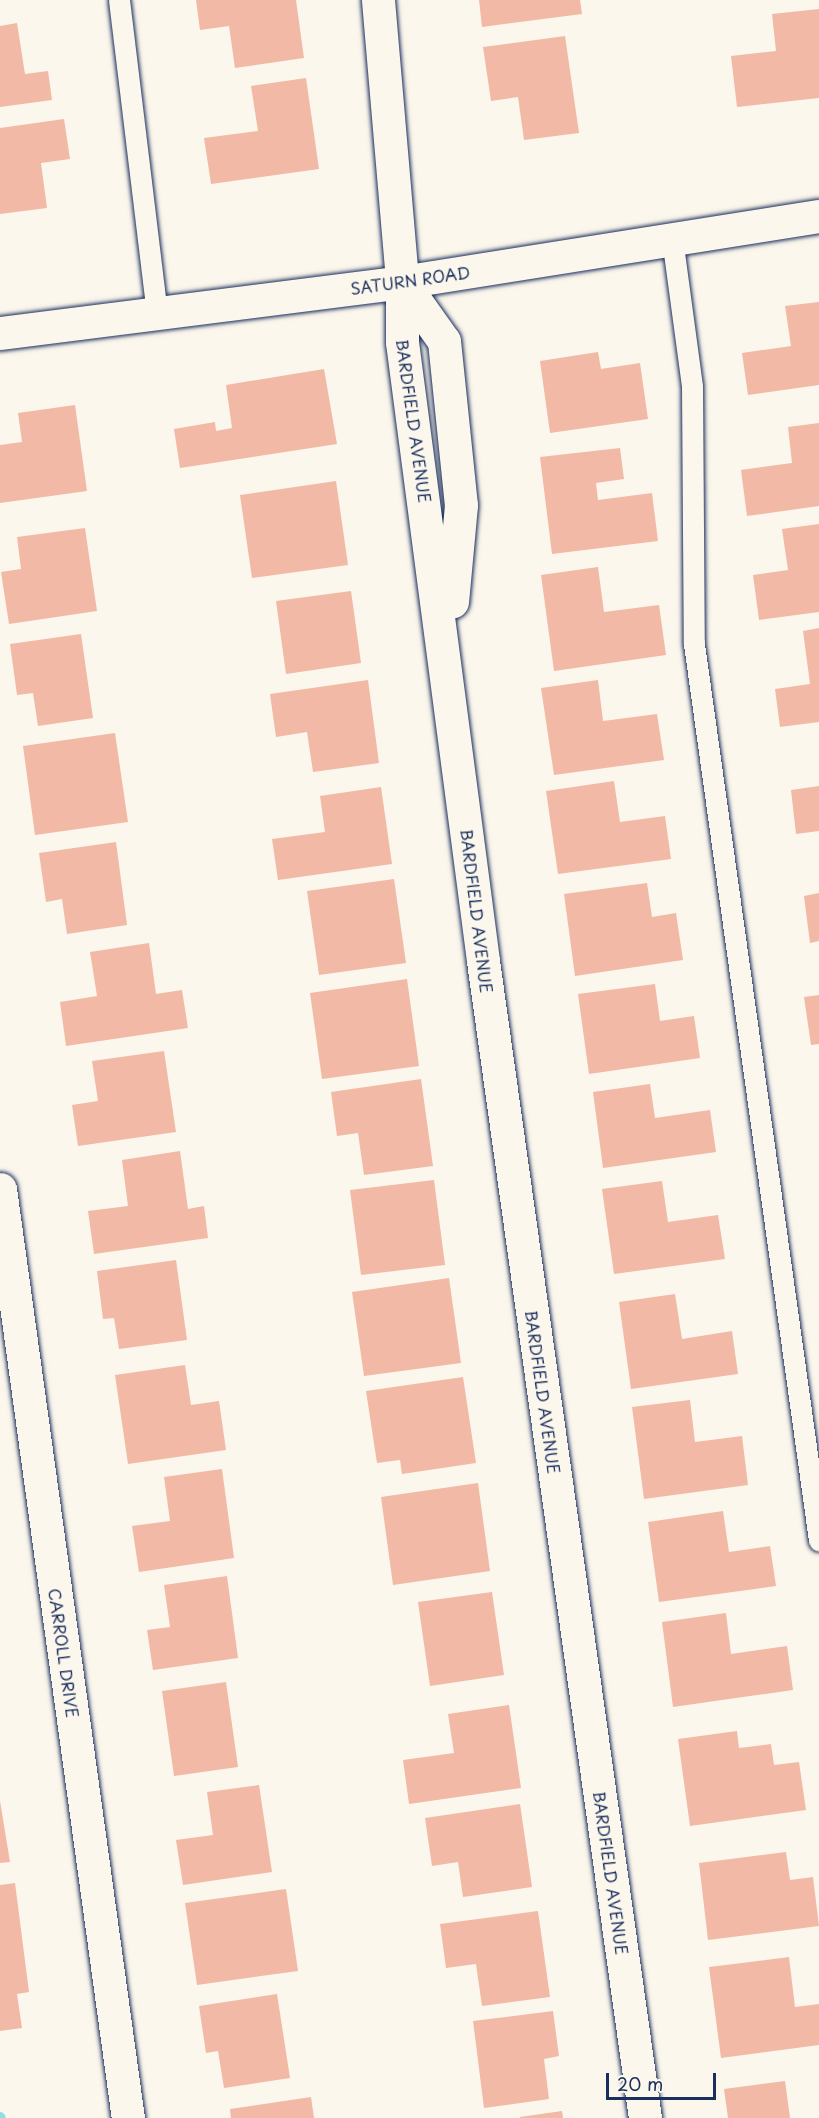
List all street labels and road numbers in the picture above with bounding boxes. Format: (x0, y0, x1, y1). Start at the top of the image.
street label: SATURN ROAD (348, 262, 472, 298)
street label: BARDFIELD AVENUE (393, 339, 435, 503)
street label: BARDFIELD AVENUE (458, 829, 496, 993)
street label: BARDFIELD AVENUE (522, 1310, 564, 1474)
street label: CARROLL DRIVE (45, 1586, 83, 1720)
street label: BARDFIELD AVENUE (590, 1791, 632, 1955)

